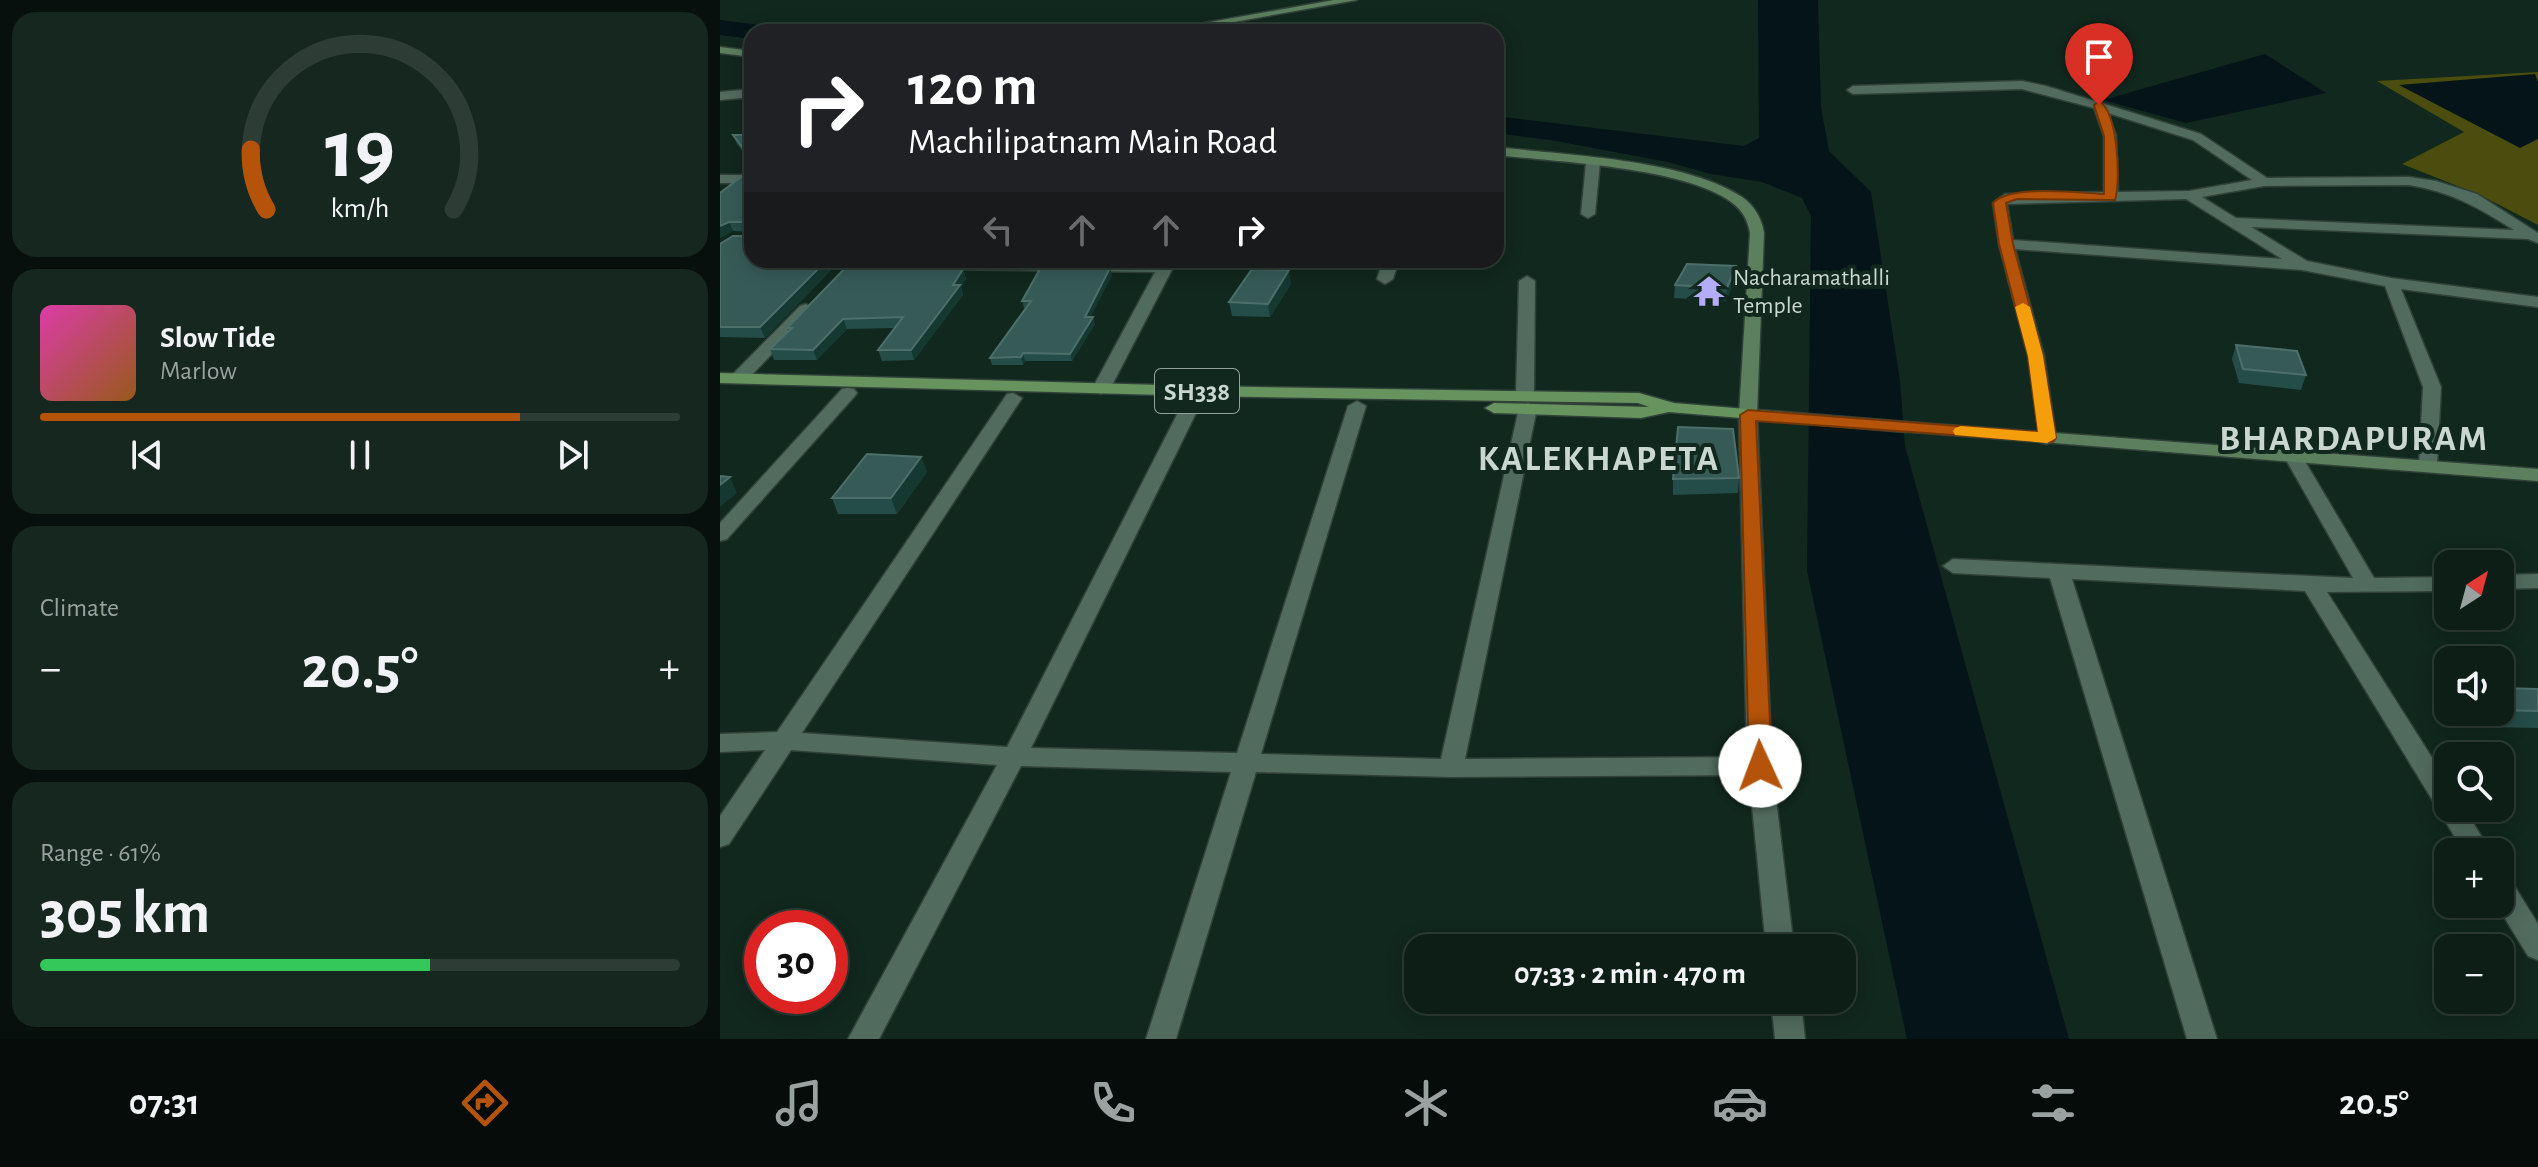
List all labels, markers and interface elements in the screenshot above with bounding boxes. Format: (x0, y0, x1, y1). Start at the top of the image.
pin (2065, 23, 2133, 105)
icon: arrive (2077, 35, 2121, 79)
icon: right (776, 56, 880, 160)
text: 120 m (908, 59, 1037, 115)
text: 19 (325, 109, 395, 193)
text: Machilipatnam Main Road (908, 124, 1277, 160)
text: km/h (331, 195, 389, 224)
icon: left (976, 208, 1020, 252)
icon: ahead (1060, 208, 1104, 252)
icon: ahead (1144, 208, 1188, 252)
icon: right (1228, 208, 1272, 252)
place label: Nacharamathalli Temple (1733, 266, 1890, 318)
temple icon: Nacharamathalli Temple (1692, 274, 1726, 308)
text: Slow Tide (160, 323, 275, 353)
text: Marlow (160, 358, 237, 384)
road number: SH338 (1155, 369, 1239, 413)
district label: BHARDAPURAM (2219, 421, 2489, 457)
icon: previous (125, 433, 169, 477)
icon: pause (338, 433, 382, 477)
icon: next (551, 433, 595, 477)
district label: KALEKHAPETA (1478, 441, 1720, 477)
north arrow (2434, 550, 2514, 630)
map controls (2434, 550, 2514, 1014)
text: Climate (40, 595, 119, 621)
text: 20.5° (302, 639, 418, 699)
button: sound (2434, 646, 2514, 726)
text: − (40, 647, 61, 691)
text: + (659, 647, 680, 691)
position arrow (1718, 724, 1802, 808)
button: search (2434, 742, 2514, 822)
button: + (2434, 838, 2514, 918)
text: Range · 61% (40, 840, 161, 866)
text: 305 km (40, 884, 210, 944)
speed limit sign: 30 (744, 910, 848, 1014)
button: − (2434, 934, 2514, 1014)
text: 07:33 · 2 min · 470 m (1514, 959, 1746, 989)
icon: directions (457, 1075, 513, 1131)
icon: music (771, 1075, 827, 1131)
icon: phone (1085, 1075, 1141, 1131)
icon: climate (1398, 1075, 1454, 1131)
icon: car (1712, 1075, 1768, 1131)
icon: filters (2025, 1075, 2081, 1131)
text: 07:31 (129, 1085, 200, 1121)
text: 20.5° (2339, 1085, 2409, 1121)

